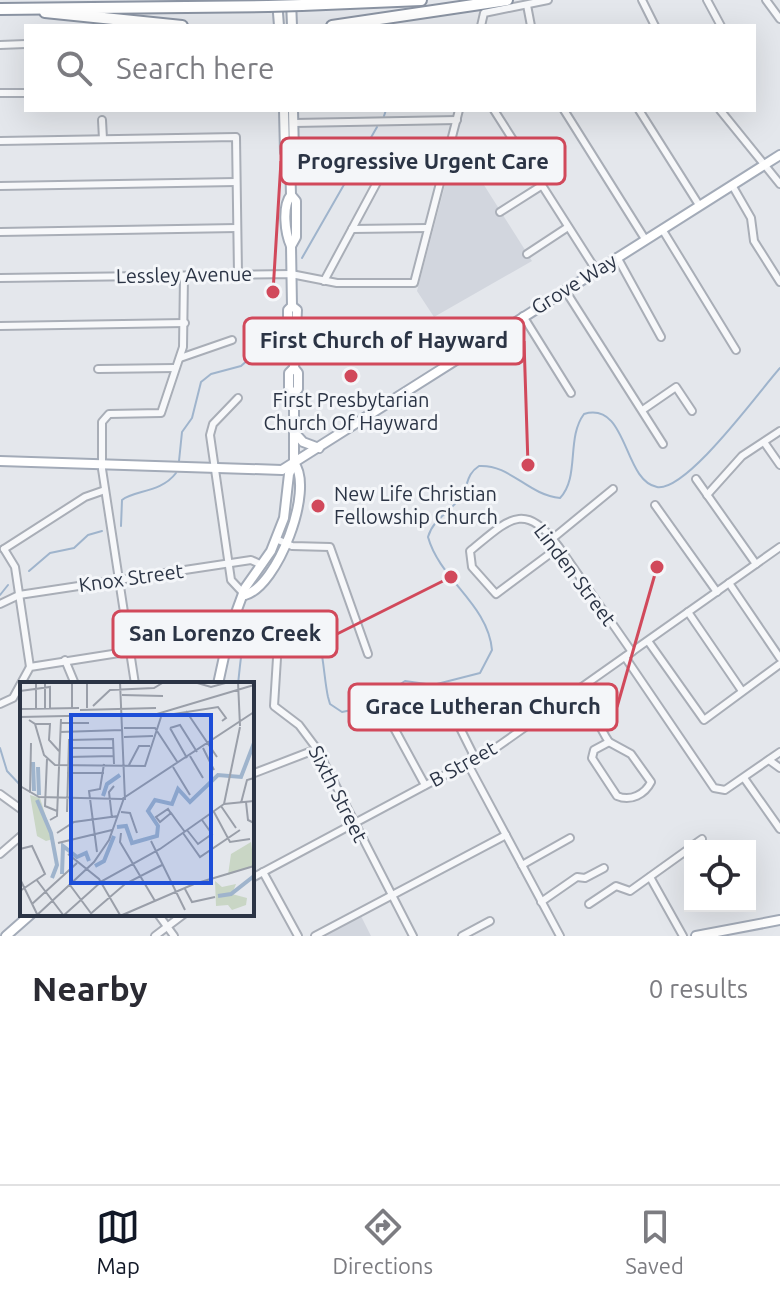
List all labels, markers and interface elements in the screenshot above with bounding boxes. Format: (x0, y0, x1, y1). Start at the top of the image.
search box (24, 24, 756, 112)
icon: search (52, 46, 96, 90)
text: Search here (116, 51, 275, 85)
callout: Progressive Urgent Care (281, 138, 565, 184)
text: Progressive Urgent Care (297, 148, 549, 173)
street label: Grove Way (527, 248, 621, 319)
street label: Lessley Avenue (116, 262, 252, 287)
callout: First Church of Hayward (244, 318, 524, 364)
text: First Church of Hayward (260, 327, 508, 352)
marker: First Presbytarian Church Of Hayward (342, 367, 360, 385)
place label: First Presbytarian Church Of Hayward (264, 388, 438, 434)
place label: New Life Christian Fellowship Church (334, 482, 498, 528)
marker: New Life Christian Fellowship Church (309, 497, 327, 515)
street label: Linden Street (530, 519, 621, 630)
street label: Knox Street (77, 559, 185, 596)
callout: San Lorenzo Creek (113, 611, 337, 657)
text: San Lorenzo Creek (129, 620, 322, 645)
inset map (20, 682, 254, 916)
callout: Grace Lutheran Church (349, 684, 617, 730)
text: Grace Lutheran Church (365, 693, 601, 718)
street label: B Street (425, 736, 500, 791)
street label: Sixth Street (304, 742, 373, 846)
map controls (684, 840, 756, 912)
button: locate (684, 840, 756, 912)
text: Nearby (32, 969, 147, 1007)
text: 0 results (649, 974, 748, 1003)
tab: Map (96, 1205, 140, 1278)
tab: Directions (332, 1205, 433, 1278)
tab: Saved (625, 1205, 684, 1278)

